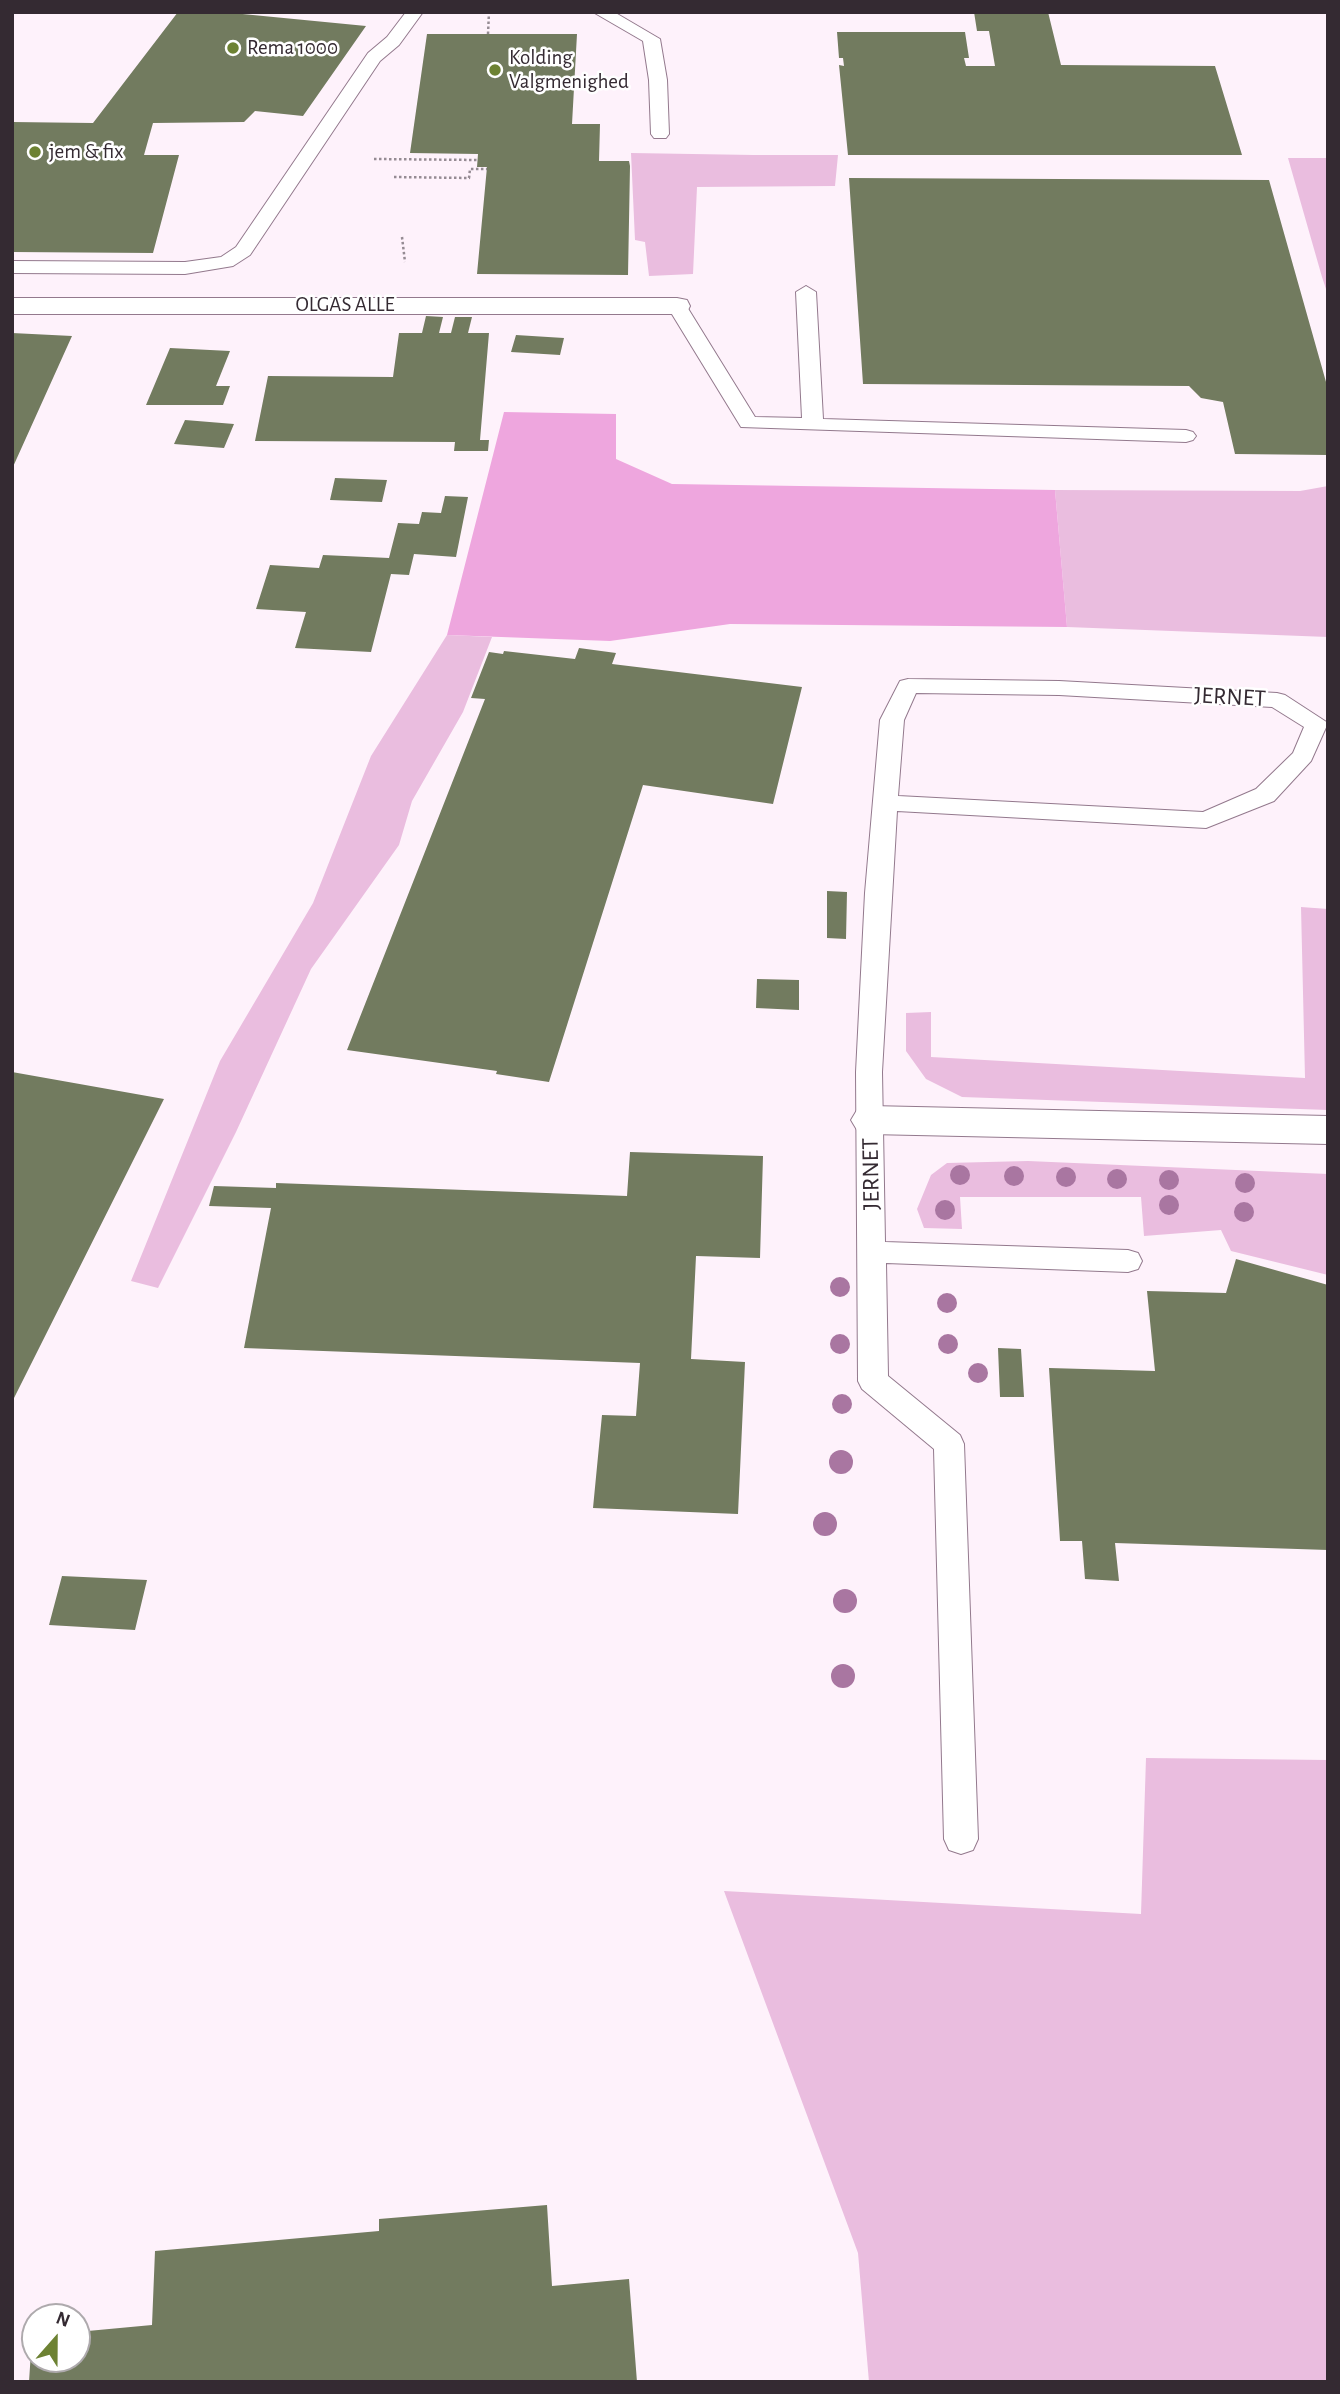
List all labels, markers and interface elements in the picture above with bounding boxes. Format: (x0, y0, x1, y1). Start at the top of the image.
place label: Rema 1000 (247, 35, 338, 61)
marker: Rema 1000 (225, 40, 241, 56)
place label: Kolding Valgmenighed (509, 45, 629, 95)
marker: Kolding Valgmenighed (487, 62, 503, 78)
place label: jem & fix (49, 139, 123, 165)
marker: jem & fix (27, 144, 43, 160)
street label: OLGAS ALLE (295, 292, 395, 318)
street label: JERNET (1193, 681, 1267, 713)
street label: JERNET (856, 1138, 886, 1210)
north arrow (21, 2303, 91, 2373)
text: N (53, 2309, 73, 2331)

